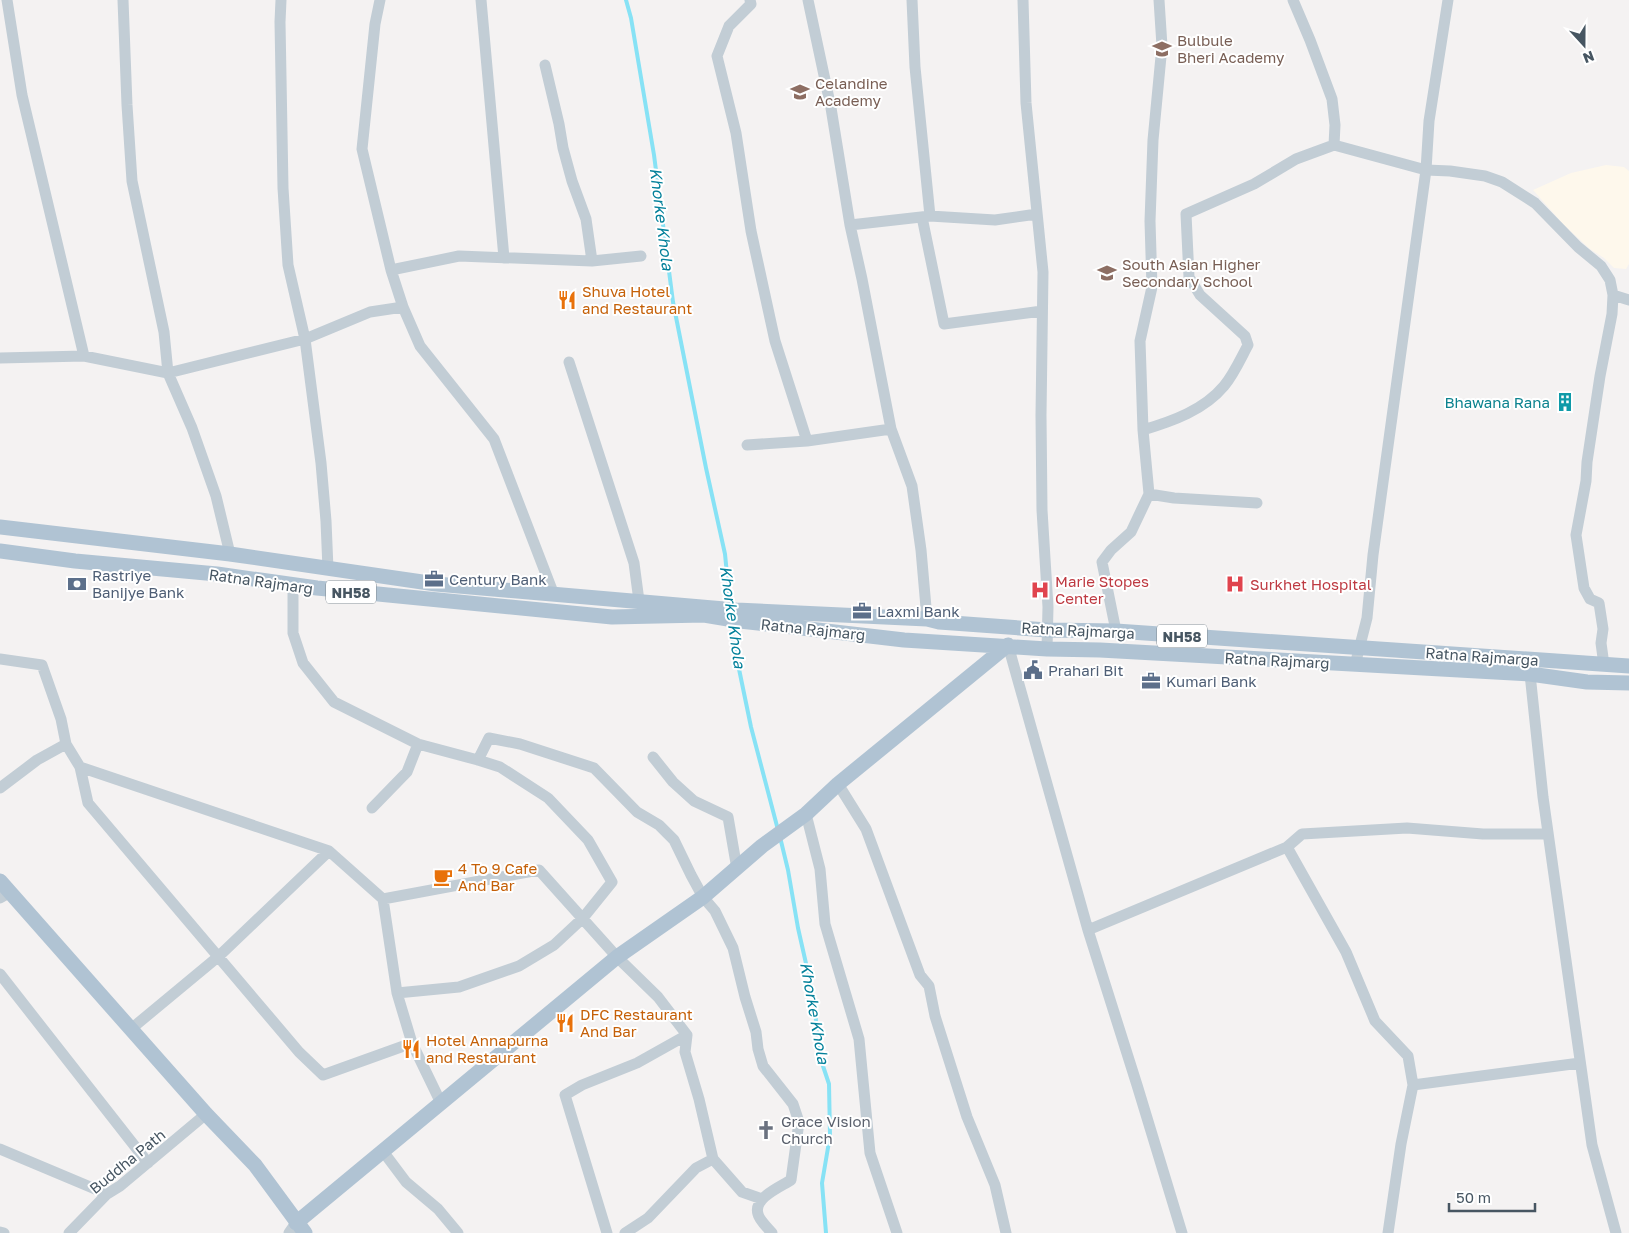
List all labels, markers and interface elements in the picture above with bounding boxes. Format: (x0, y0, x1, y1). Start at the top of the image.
north arrow (1559, 20, 1609, 70)
place label: Bulbule Bheri Academy (1177, 31, 1285, 66)
school or university icon: Bulbule Bheri Academy (1151, 38, 1173, 60)
text: N (1581, 48, 1597, 67)
place label: Celandine Academy (815, 74, 888, 109)
school or university icon: Celandine Academy (789, 81, 811, 103)
water label: Khorke Khola (646, 166, 678, 272)
place label: South Asian Higher Secondary School (1122, 255, 1261, 290)
school or university icon: South Asian Higher Secondary School (1096, 262, 1118, 284)
place label: Shuva Hotel and Restaurant (582, 282, 692, 317)
restaurant icon: Shuva Hotel and Restaurant (556, 289, 578, 311)
building icon: Bhawana Rana (1554, 391, 1576, 413)
place label: Bhawana Rana (1444, 393, 1550, 411)
water label: Khorke Khola (716, 564, 750, 671)
street label: Ratna Rajmarg (208, 565, 314, 597)
place label: Rastriye Banijye Bank (92, 566, 185, 601)
office icon: Century Bank (423, 568, 445, 590)
place label: Century Bank (449, 570, 547, 588)
place label: Marie Stopes Center (1055, 572, 1149, 607)
bank icon: Rastriye Banijye Bank (66, 573, 88, 595)
hospital icon: Surkhet Hospital (1224, 573, 1246, 595)
place label: Surkhet Hospital (1250, 575, 1372, 593)
hospital icon: Marie Stopes Center (1029, 579, 1051, 601)
road number: NH58 (326, 580, 376, 604)
office icon: Laxmi Bank (851, 600, 873, 622)
place label: Laxmi Bank (877, 602, 960, 620)
street label: Ratna Rajmarg (760, 615, 866, 643)
street label: Ratna Rajmarga (1021, 618, 1135, 642)
road number: NH58 (1157, 624, 1207, 648)
street label: Ratna Rajmarga (1425, 643, 1539, 669)
street label: Ratna Rajmarg (1224, 648, 1330, 672)
public building icon: Prahari Bit (1022, 659, 1044, 681)
place label: Prahari Bit (1048, 661, 1123, 679)
office icon: Kumari Bank (1140, 670, 1162, 692)
place label: Kumari Bank (1166, 672, 1257, 690)
place label: 4 To 9 Cafe And Bar (458, 859, 537, 894)
cafe icon: 4 To 9 Cafe And Bar (432, 866, 454, 888)
water label: Khorke Khola (796, 960, 834, 1067)
place label: DFC Restaurant And Bar (580, 1005, 693, 1040)
restaurant icon: DFC Restaurant And Bar (554, 1012, 576, 1034)
place label: Hotel Annapurna and Restaurant (426, 1031, 548, 1066)
restaurant icon: Hotel Annapurna and Restaurant (400, 1038, 422, 1060)
place label: Grace Vision Church (781, 1112, 871, 1147)
church icon: Grace Vision Church (755, 1119, 777, 1141)
street label: Buddha Path (85, 1125, 169, 1197)
scale bar (1449, 1180, 1535, 1212)
text: 50 m (1456, 1188, 1491, 1206)

